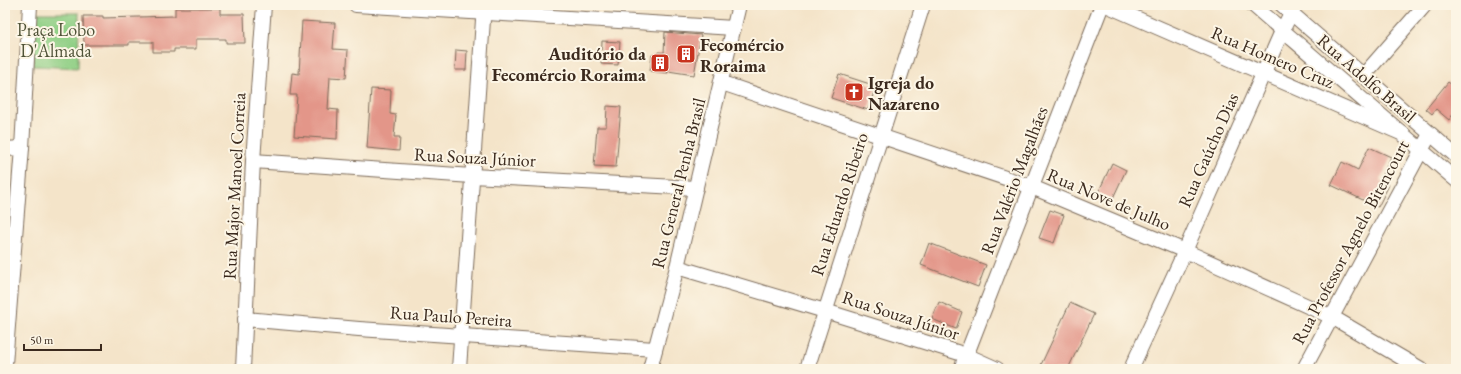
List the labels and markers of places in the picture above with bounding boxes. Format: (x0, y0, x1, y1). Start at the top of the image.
place label: Fecomércio Roraima (700, 33, 784, 77)
place label: Auditório da Fecomércio Roraima (492, 42, 646, 86)
building icon: Fecomércio Roraima (675, 43, 697, 65)
building icon: Auditório da Fecomércio Roraima (649, 52, 671, 74)
place label: Igreja do Nazareno (868, 71, 940, 115)
church icon: Igreja do Nazareno (843, 81, 865, 103)

